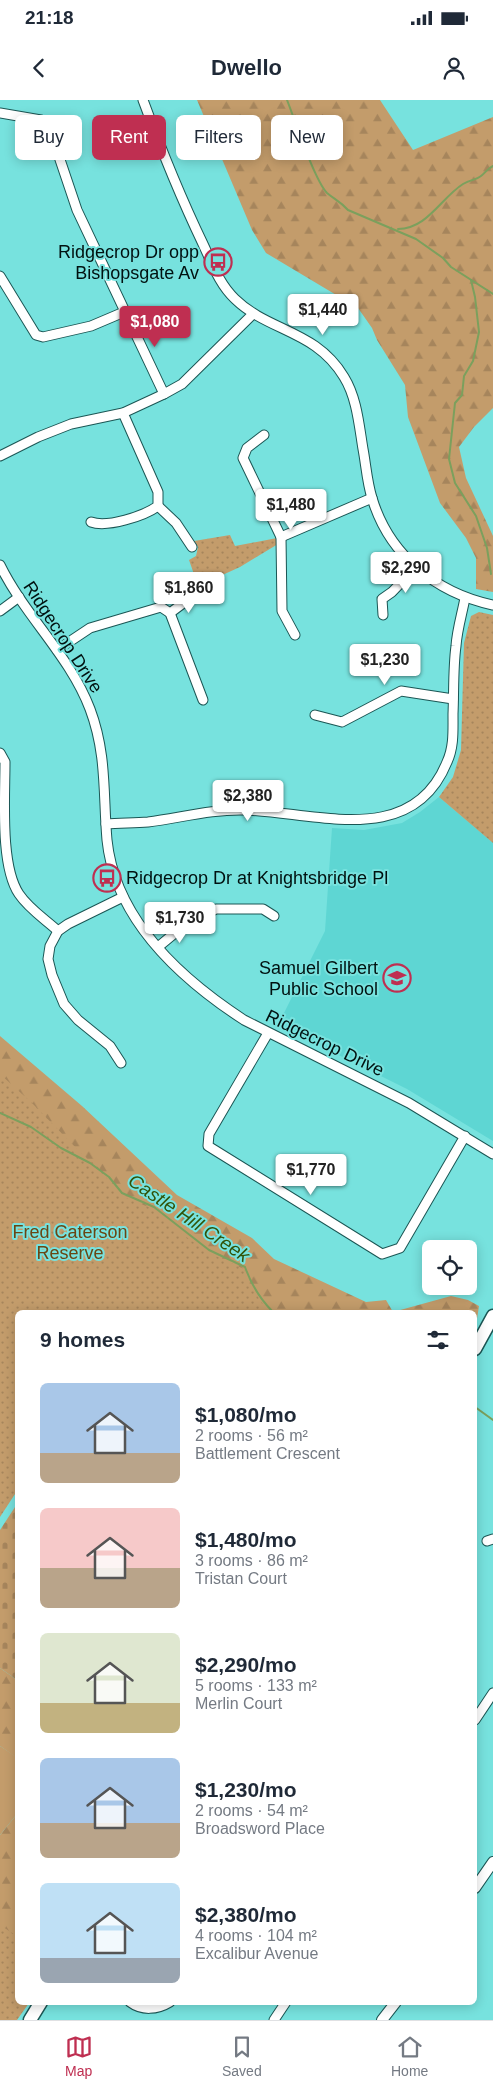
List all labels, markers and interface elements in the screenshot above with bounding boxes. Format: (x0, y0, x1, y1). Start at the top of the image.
text: 21:18 (25, 7, 74, 28)
icon: back (25, 54, 53, 82)
icon: person (440, 54, 468, 82)
text: Dwello (211, 55, 282, 80)
chip: Buy (15, 115, 82, 160)
chip: Rent (92, 115, 166, 160)
chip: Filters (176, 115, 261, 160)
chip: New (271, 115, 343, 160)
place label: Ridgecrop Dr opp Bishopsgate Av (58, 242, 199, 283)
bus stop icon: Ridgecrop Dr opp Bishopsgate Av (203, 247, 233, 277)
pin: $1,440 (282, 294, 364, 336)
text: $1,440 (299, 301, 347, 318)
pin: $1,080 (114, 306, 196, 348)
text: $1,080 (131, 313, 179, 330)
pin: $1,480 (250, 488, 332, 531)
text: $1,480 (267, 496, 315, 513)
pin: $2,290 (365, 552, 447, 594)
text: $2,290 (382, 559, 430, 576)
pin: $1,860 (148, 572, 230, 614)
street label: Ridgecrop Drive (19, 577, 107, 697)
text: $1,860 (165, 579, 213, 596)
pin: $1,230 (344, 644, 426, 686)
text: $1,230 (361, 651, 409, 668)
pin: $2,380 (207, 780, 289, 822)
text: $2,380 (224, 787, 272, 804)
bus stop icon: Ridgecrop Dr at Knightsbridge Pl (92, 863, 122, 893)
place label: Ridgecrop Dr at Knightsbridge Pl (126, 868, 388, 888)
pin: $1,730 (139, 902, 221, 944)
text: $1,730 (156, 909, 204, 926)
place label: Samuel Gilbert Public School (259, 958, 378, 999)
school or university icon: Samuel Gilbert Public School (382, 963, 412, 993)
street label: Ridgecrop Drive (263, 1006, 387, 1080)
pin: $1,770 (270, 1154, 352, 1196)
text: $1,770 (287, 1161, 335, 1178)
water label: Castle Hill Creek (124, 1170, 255, 1267)
park label: Fred Caterson Reserve (12, 1222, 128, 1263)
map controls (422, 1240, 477, 1295)
button: locate (422, 1240, 477, 1295)
icon: filters (424, 1326, 452, 1354)
text: 9 homes (40, 1328, 125, 1351)
icon: home (80, 1403, 140, 1463)
text: $1,080/mo (195, 1403, 297, 1426)
text: 2 rooms · 56 m² (195, 1427, 308, 1444)
text: Battlement Crescent (195, 1445, 340, 1462)
icon: home (80, 1528, 140, 1588)
text: $1,480/mo (195, 1528, 297, 1551)
text: 3 rooms · 86 m² (195, 1552, 308, 1569)
text: Tristan Court (195, 1570, 287, 1587)
icon: home (80, 1653, 140, 1713)
text: $2,290/mo (195, 1653, 297, 1676)
text: 5 rooms · 133 m² (195, 1677, 317, 1694)
text: Merlin Court (195, 1695, 282, 1712)
icon: home (80, 1778, 140, 1838)
text: $1,230/mo (195, 1778, 297, 1801)
text: 2 rooms · 54 m² (195, 1802, 308, 1819)
text: Broadsword Place (195, 1820, 325, 1837)
icon: home (80, 1903, 140, 1963)
text: $2,380/mo (195, 1903, 297, 1926)
text: 4 rooms · 104 m² (195, 1927, 317, 1944)
text: Excalibur Avenue (195, 1945, 318, 1962)
tab: Map (65, 2033, 93, 2079)
tab: Saved (222, 2033, 262, 2079)
tab: Home (391, 2033, 428, 2079)

